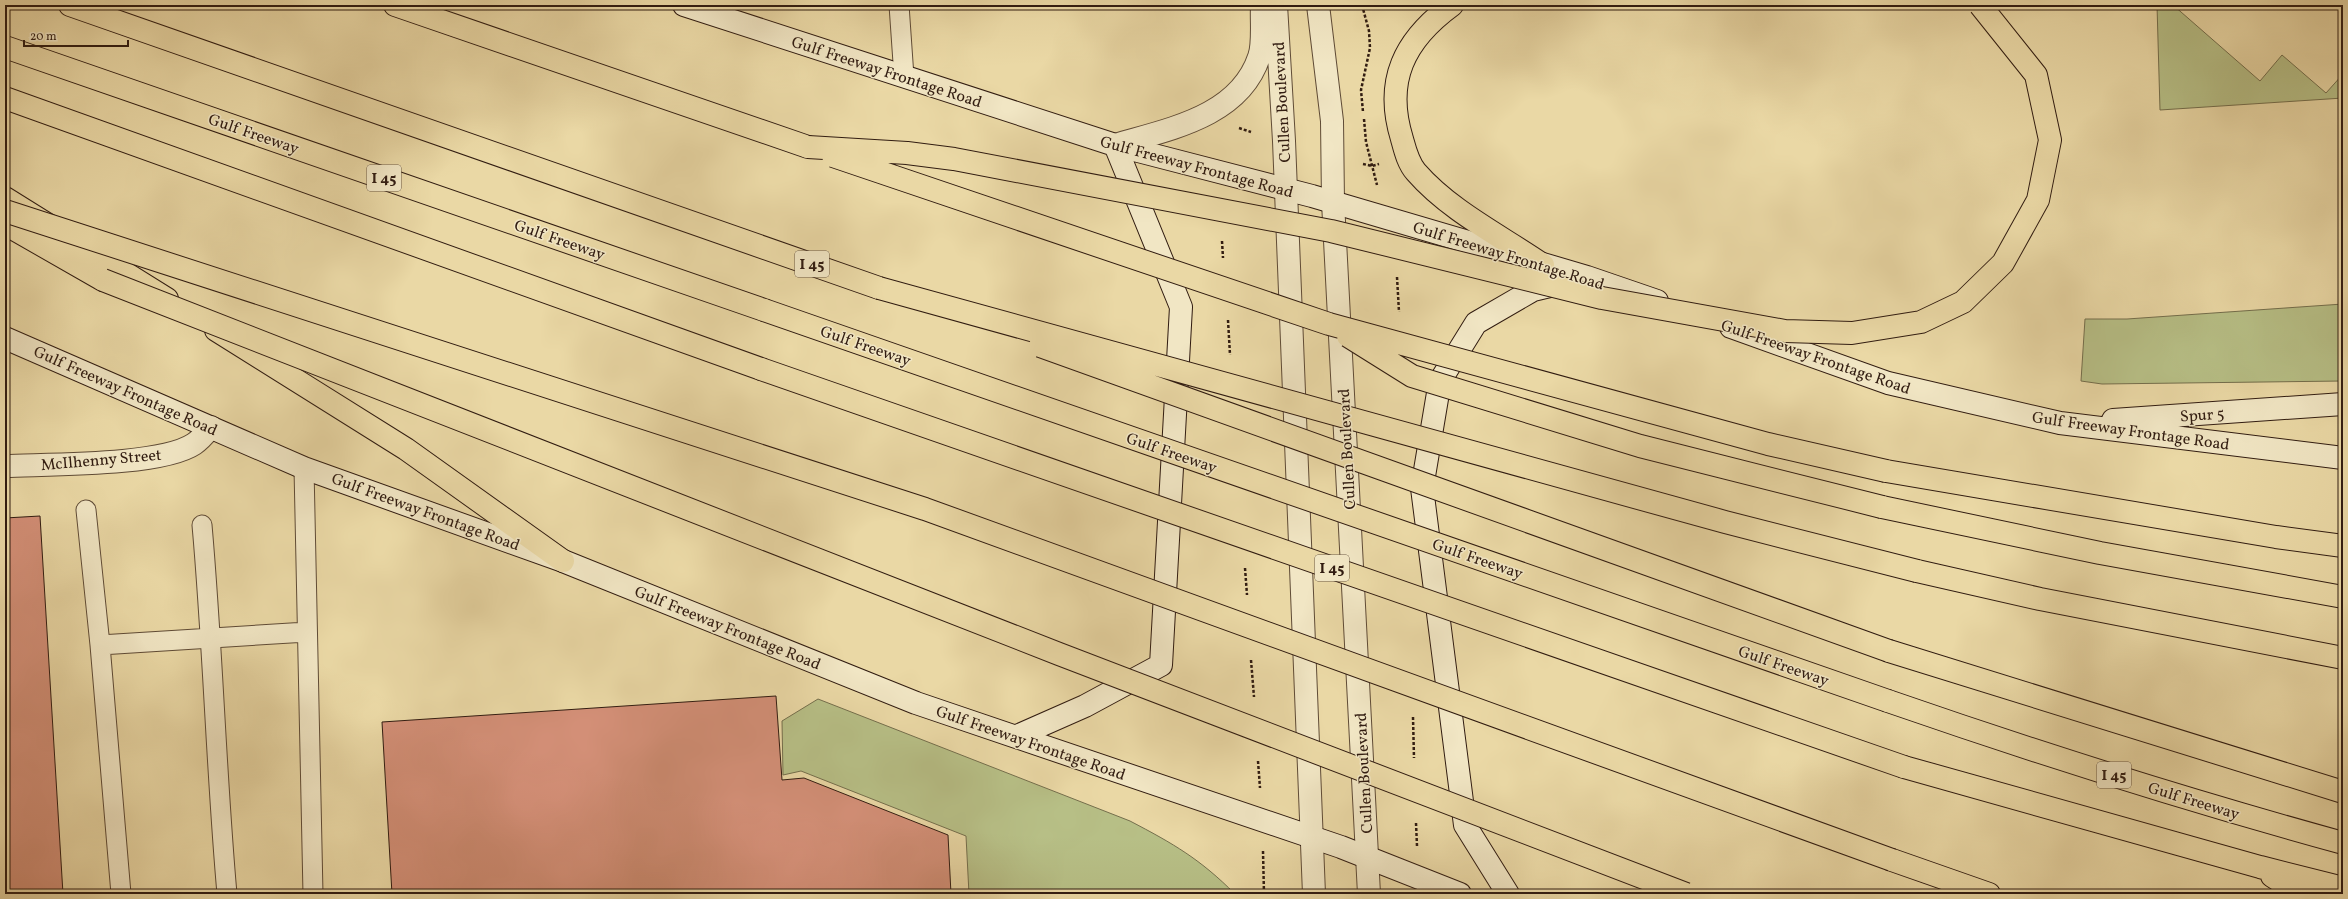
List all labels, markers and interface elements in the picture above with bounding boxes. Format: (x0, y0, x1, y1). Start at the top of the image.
scale bar (24, 22, 128, 48)
text: 20 m (30, 29, 57, 45)
street label: Gulf Freeway Frontage Road (788, 32, 984, 114)
street label: Cullen Boulevard (1269, 41, 1297, 163)
street label: Gulf Freeway (205, 109, 302, 161)
street label: Gulf Freeway Frontage Road (1097, 132, 1296, 204)
road number: I 45 (367, 165, 401, 191)
street label: Gulf Freeway (511, 215, 608, 267)
street label: Gulf Freeway Frontage Road (1410, 217, 1607, 297)
road number: I 45 (795, 251, 829, 277)
street label: Gulf Freeway Frontage Road (1718, 315, 1913, 401)
street label: Gulf Freeway (817, 321, 914, 373)
street label: Gulf Freeway Frontage Road (30, 341, 221, 442)
street label: Cullen Boulevard (1334, 388, 1362, 510)
street label: Spur 5 (2179, 403, 2225, 429)
street label: Gulf Freeway Frontage Road (2031, 407, 2231, 457)
street label: Gulf Freeway (1123, 428, 1220, 480)
street label: McIlhenny Street (40, 445, 163, 477)
street label: Gulf Freeway Frontage Road (328, 468, 523, 557)
street label: Gulf Freeway (1429, 534, 1526, 586)
road number: I 45 (1315, 555, 1349, 581)
street label: Gulf Freeway Frontage Road (631, 581, 824, 676)
street label: Gulf Freeway (1735, 641, 1832, 693)
street label: Gulf Freeway Frontage Road (933, 701, 1128, 787)
street label: Cullen Boulevard (1351, 712, 1379, 834)
road number: I 45 (2097, 762, 2131, 788)
street label: Gulf Freeway (2145, 778, 2242, 826)

